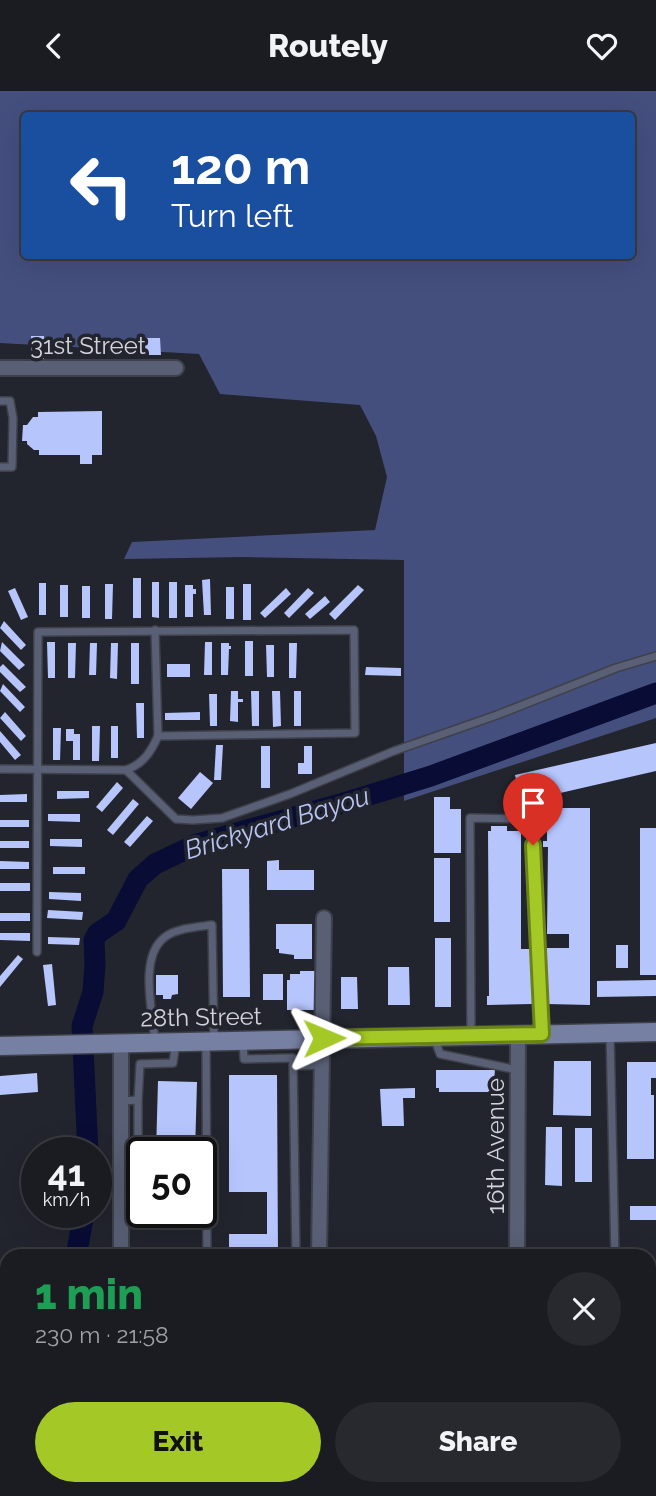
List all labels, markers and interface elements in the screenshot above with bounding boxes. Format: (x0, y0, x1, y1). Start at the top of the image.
icon: back (35, 27, 73, 65)
text: Routely (268, 27, 388, 64)
icon: heart (583, 27, 621, 65)
text: 120 m (171, 138, 310, 195)
icon: left (56, 140, 147, 231)
text: Turn left (171, 197, 293, 234)
street label: 31st Street (30, 331, 146, 360)
pin (503, 773, 563, 845)
water label: Brickyard Bayou (181, 781, 373, 865)
icon: arrive (514, 784, 552, 822)
street label: 28th Street (140, 1001, 262, 1033)
position arrow (287, 1001, 361, 1075)
street label: 16th Avenue (481, 1078, 510, 1214)
speed limit sign: 50 (126, 1137, 217, 1228)
text: 41 (48, 1153, 85, 1194)
text: km/h (43, 1189, 90, 1210)
text: 1 min (35, 1270, 143, 1319)
button: close (547, 1272, 621, 1346)
text: 230 m · 21:58 (35, 1321, 169, 1348)
button: Exit (35, 1402, 321, 1482)
button: Share (335, 1402, 621, 1482)

